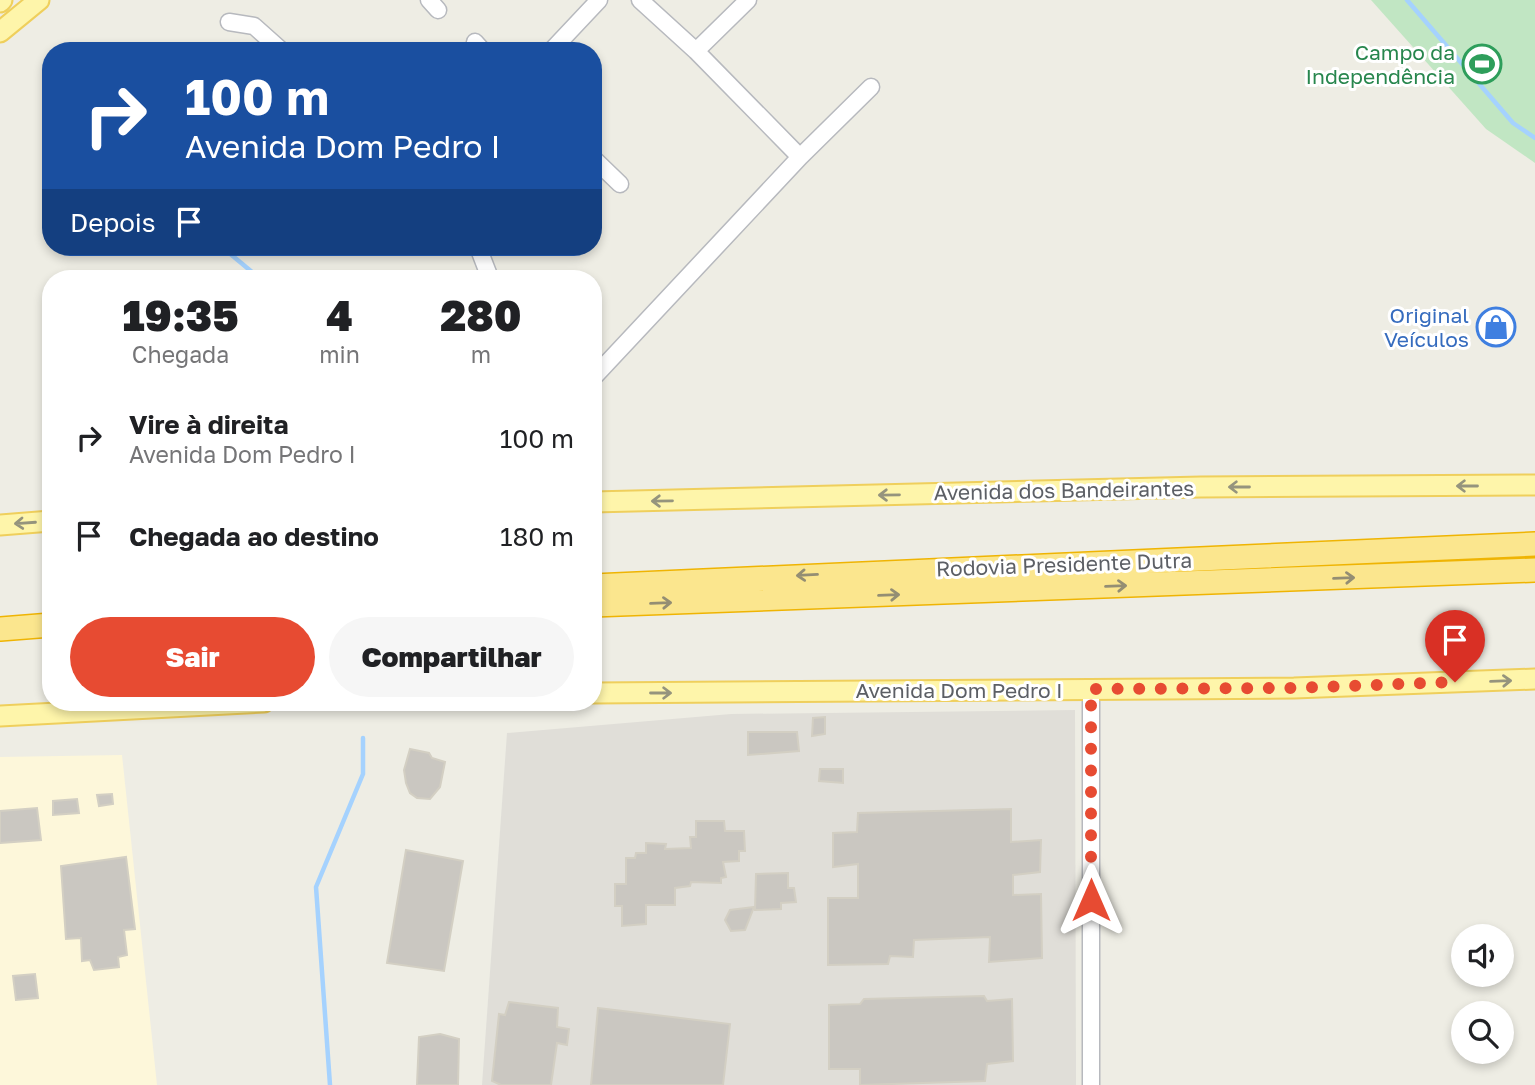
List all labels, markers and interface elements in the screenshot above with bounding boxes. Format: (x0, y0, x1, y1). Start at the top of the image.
place label: Campo da Independência (1305, 39, 1455, 89)
sports icon: Campo da Independência (1461, 43, 1503, 85)
text: 100 m (185, 67, 329, 126)
icon: right (70, 70, 161, 161)
text: Avenida Dom Pedro I (185, 127, 501, 165)
icon: arrive (170, 203, 208, 241)
text: Depois (70, 207, 156, 238)
text: 19:35 (122, 290, 239, 340)
text: 4 (326, 290, 353, 340)
text: 280 (440, 290, 522, 340)
place label: Original Veículos (1384, 302, 1469, 352)
shop icon: Original Veículos (1475, 306, 1517, 348)
text: Chegada (132, 340, 229, 368)
text: min (319, 340, 360, 368)
text: m (471, 340, 491, 368)
text: Vire à direita (129, 409, 289, 440)
icon: right (70, 419, 108, 457)
text: 100 m (500, 423, 574, 454)
text: Avenida Dom Pedro I (129, 440, 356, 468)
street label: Avenida dos Bandeirantes (933, 475, 1195, 505)
one-way arrow (1228, 480, 1251, 494)
one-way arrow (1456, 480, 1479, 493)
one-way arrow (878, 488, 901, 501)
one-way arrow (651, 494, 674, 507)
one-way arrow (15, 517, 37, 530)
icon: arrive (70, 517, 108, 555)
text: Chegada ao destino (129, 521, 379, 552)
text: 180 m (500, 521, 574, 552)
street label: Rodovia Presidente Dutra (936, 547, 1192, 581)
one-way arrow (795, 569, 818, 582)
one-way arrow (1332, 571, 1355, 584)
one-way arrow (1104, 580, 1127, 593)
one-way arrow (877, 588, 900, 601)
one-way arrow (650, 596, 673, 609)
pin (1425, 610, 1485, 682)
button: Sair (70, 617, 315, 697)
button: Compartilhar (329, 617, 574, 697)
icon: arrive (1436, 621, 1474, 659)
one-way arrow (1490, 674, 1513, 687)
street label: Avenida Dom Pedro I (855, 677, 1063, 703)
one-way arrow (650, 686, 673, 700)
position arrow (1054, 863, 1128, 937)
map controls (1451, 924, 1514, 1064)
button: sound (1451, 924, 1514, 987)
button: search (1451, 1001, 1514, 1064)

